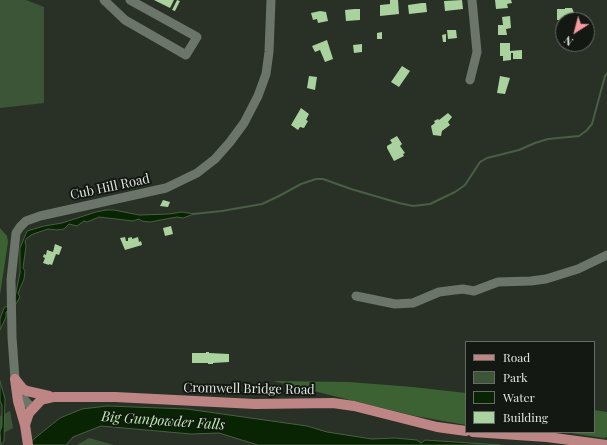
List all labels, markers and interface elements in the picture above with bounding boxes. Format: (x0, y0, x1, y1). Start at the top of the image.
north arrow (555, 12, 595, 52)
text: N (561, 33, 576, 50)
street label: Cub Hill Road (69, 171, 151, 203)
legend (465, 341, 595, 433)
text: Road (503, 349, 530, 365)
text: Park (503, 369, 528, 385)
street label: Cromwell Bridge Road (183, 380, 315, 398)
text: Water (503, 389, 535, 405)
water label: Big Gunpowder Falls (101, 408, 225, 434)
text: Building (503, 409, 548, 425)

